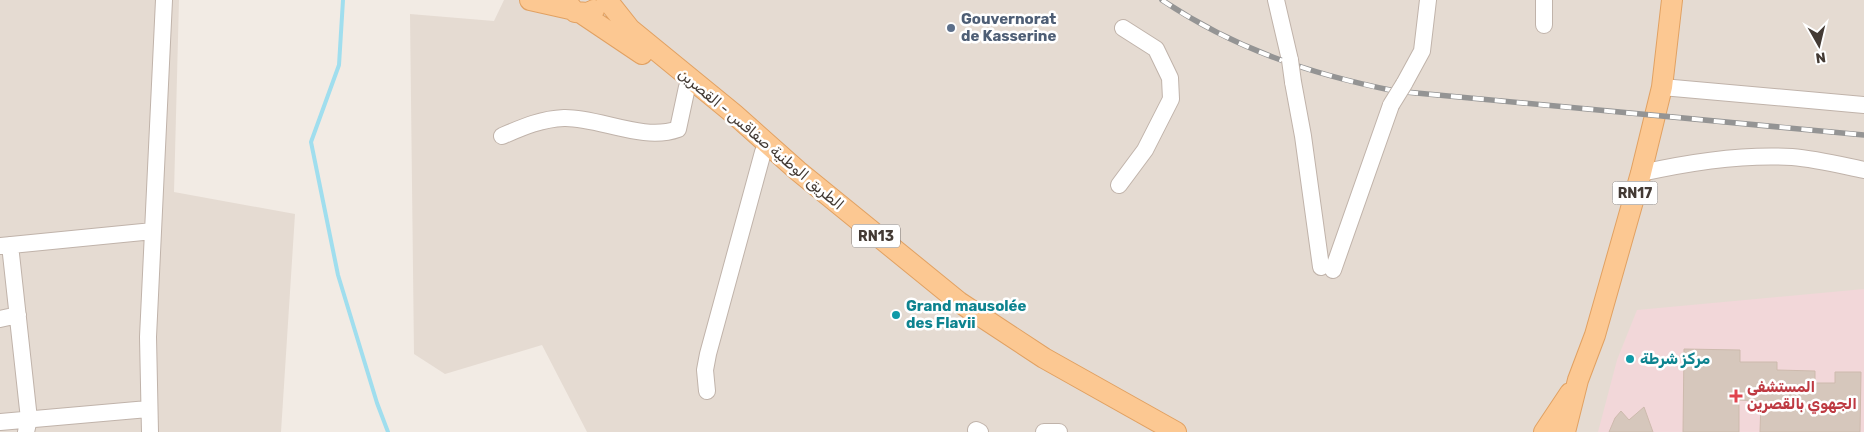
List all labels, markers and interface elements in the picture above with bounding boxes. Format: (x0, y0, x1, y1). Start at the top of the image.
place label: Gouvernorat de Kasserine (961, 10, 1057, 45)
north arrow (1794, 20, 1844, 70)
marker: Gouvernorat de Kasserine (945, 22, 957, 34)
text: N (1815, 48, 1827, 66)
street label: الطريق الوطنية صفاقس - القصرين (675, 64, 847, 214)
road number: RN17 (1612, 182, 1658, 204)
road number: RN13 (852, 225, 900, 248)
place label: Grand mausolée des Flavii (906, 297, 1027, 332)
marker: Grand mausolée des Flavii (890, 309, 902, 321)
place label: مركز شرطة (1640, 350, 1710, 368)
marker: مركز شرطة (1624, 353, 1636, 365)
place label: المستشفى الجهوي بالقصرين (1747, 378, 1857, 415)
marker: المستشفى الجهوي بالقصرين (1729, 389, 1743, 403)

